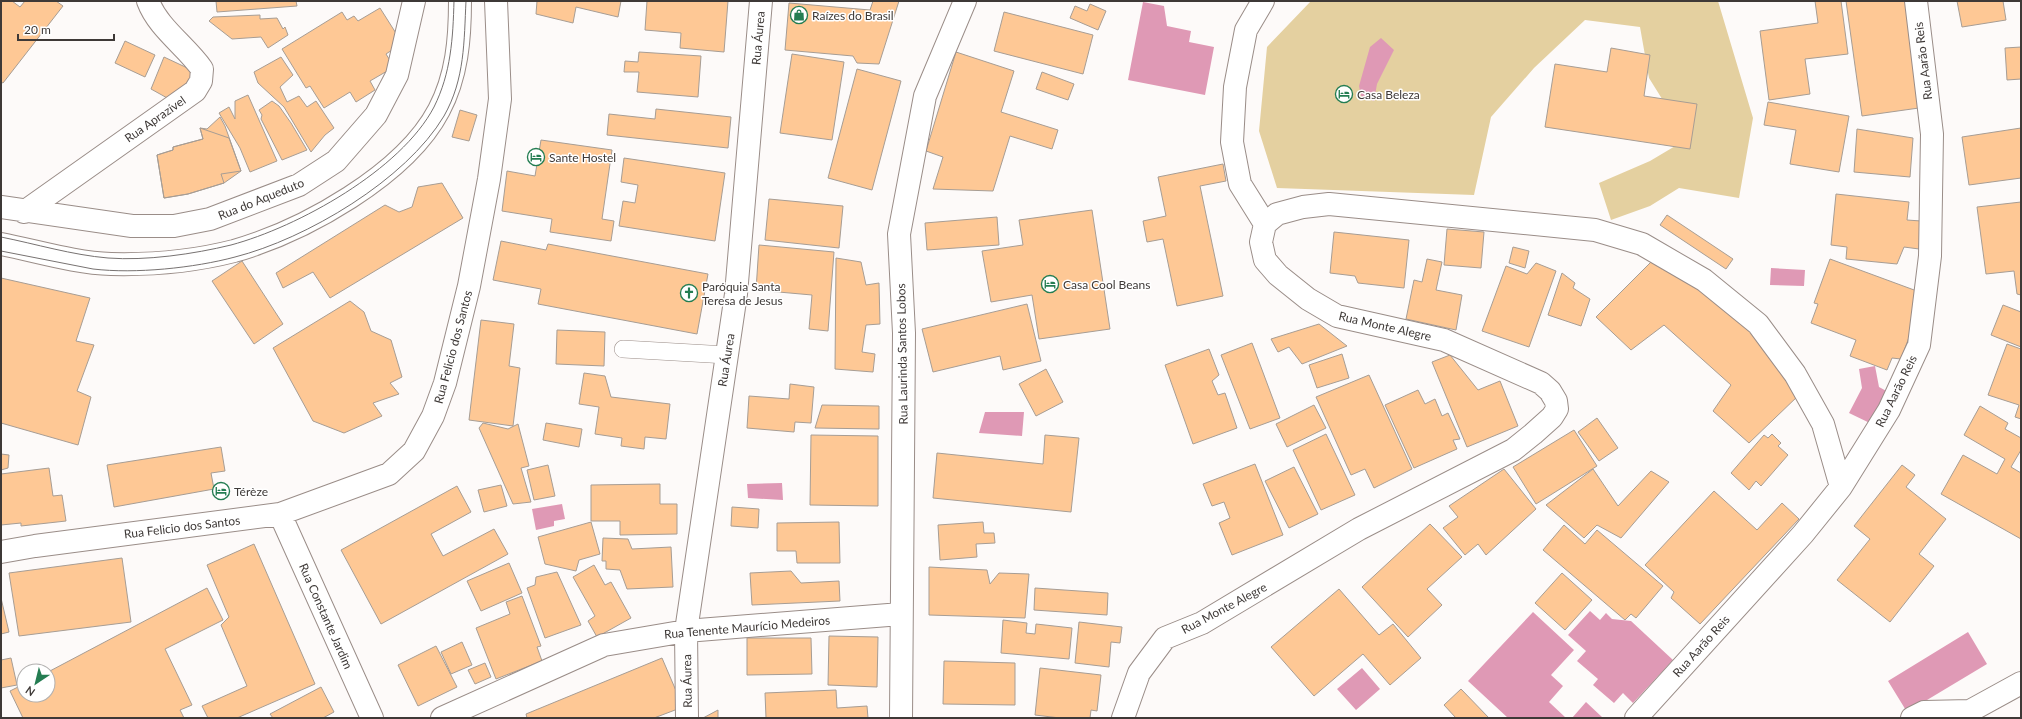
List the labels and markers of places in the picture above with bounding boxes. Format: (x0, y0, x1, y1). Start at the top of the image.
shop icon: Raízes do Brasil (789, 5, 809, 25)
place label: Raízes do Brasil (812, 8, 894, 23)
hotel icon: Casa Beleza (1334, 84, 1354, 104)
place label: Casa Beleza (1357, 87, 1420, 102)
hotel icon: Sante Hostel (526, 147, 546, 167)
place label: Sante Hostel (549, 150, 616, 165)
hotel icon: Casa Cool Beans (1040, 274, 1060, 294)
place label: Casa Cool Beans (1063, 277, 1150, 292)
place label: Paróquia Santa Teresa de Jesus (702, 279, 783, 308)
church icon: Paróquia Santa Teresa de Jesus (679, 283, 699, 303)
hotel icon: Térèze (211, 481, 231, 501)
place label: Térèze (234, 484, 268, 499)

